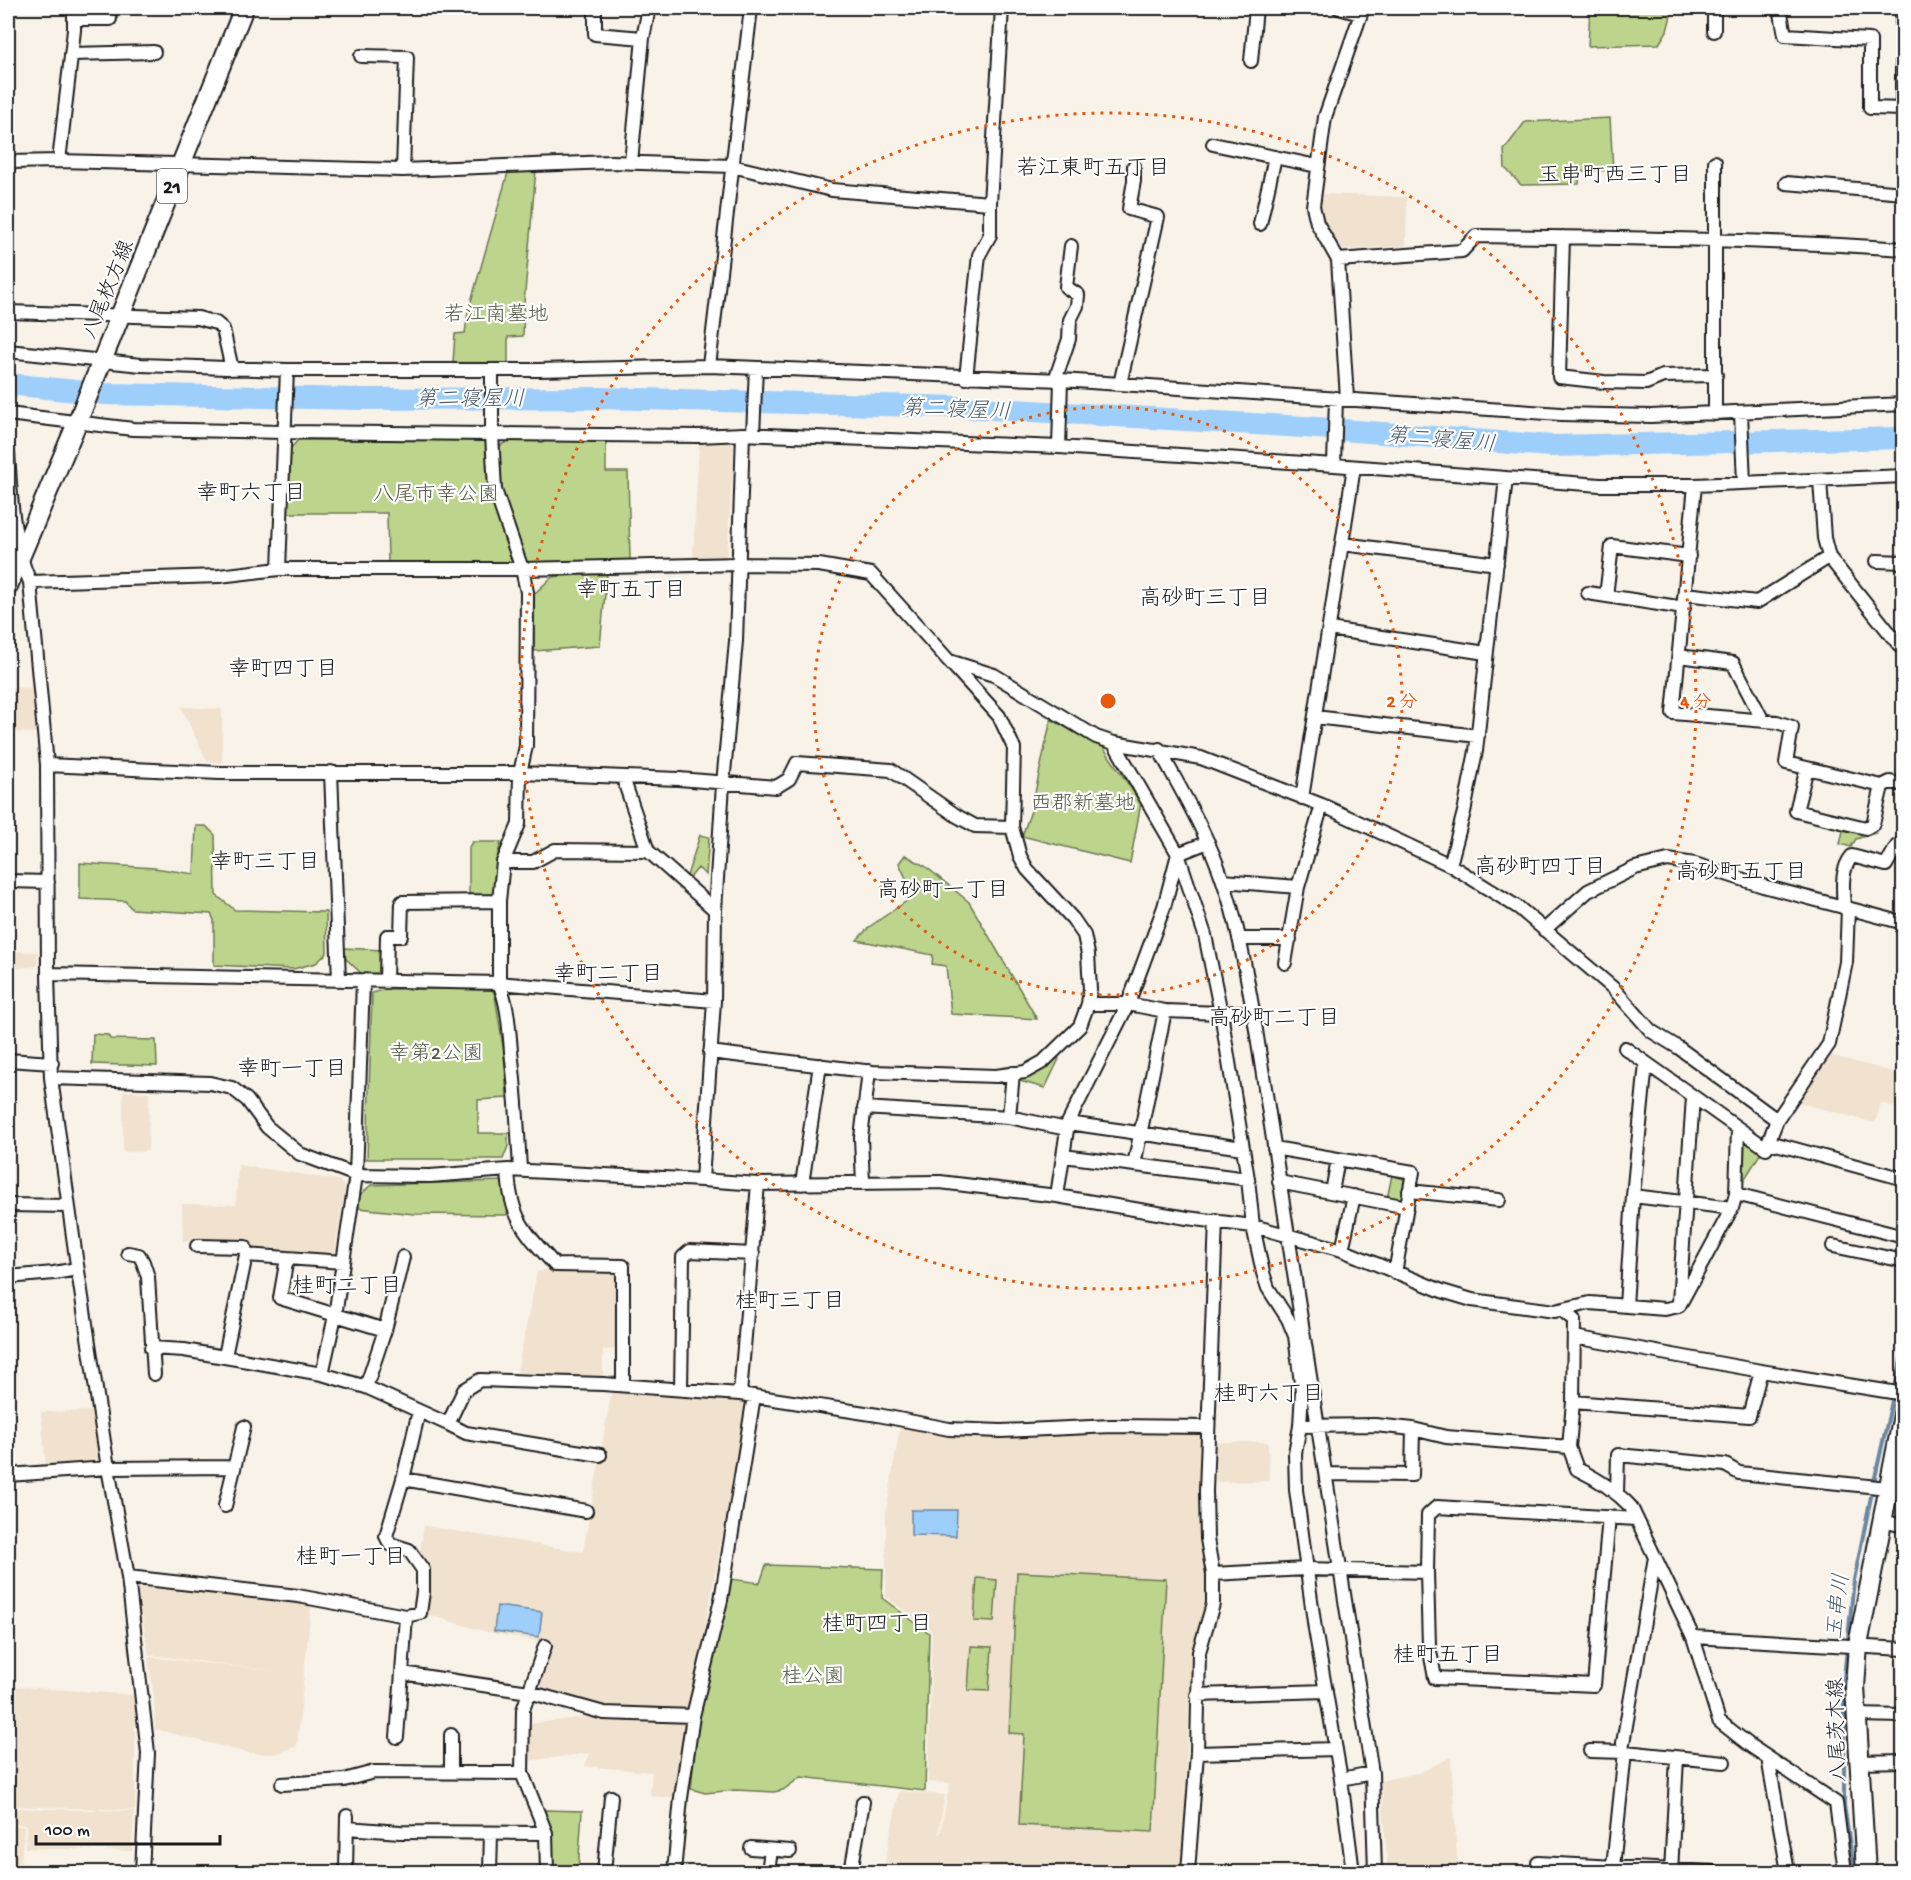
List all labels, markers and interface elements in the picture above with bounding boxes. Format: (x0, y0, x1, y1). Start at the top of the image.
district label: 若江東町五丁目 (1016, 156, 1170, 183)
district label: 玉串町西三丁目 (1538, 163, 1692, 190)
road number: 21 (157, 169, 187, 203)
street label: 八尾枚方線 (78, 237, 142, 344)
park label: 若江南墓地 (444, 302, 549, 329)
water label: 第二寝屋川 (415, 387, 525, 414)
water label: 第二寝屋川 (900, 396, 1011, 427)
water label: 第二寝屋川 (1385, 423, 1497, 460)
district label: 幸町六丁目 (196, 481, 306, 508)
park label: 八尾市幸公園 (373, 482, 499, 509)
district label: 幸町五丁目 (576, 578, 686, 605)
district label: 高砂町三丁目 (1139, 586, 1271, 613)
district label: 幸町四丁目 (228, 657, 338, 684)
centre of rings (1098, 691, 1118, 711)
text: 2 分 (1386, 692, 1418, 714)
text: 4 分 (1680, 692, 1711, 714)
park label: 西郡新墓地 (1031, 792, 1136, 818)
district label: 幸町三丁目 (210, 850, 320, 877)
district label: 高砂町四丁目 (1474, 855, 1606, 882)
district label: 高砂町五丁目 (1675, 860, 1807, 887)
district label: 高砂町一丁目 (877, 878, 1009, 905)
district label: 幸町二丁目 (553, 962, 663, 989)
district label: 高砂町二丁目 (1208, 1006, 1340, 1033)
park label: 幸第2公園 (389, 1041, 483, 1068)
district label: 幸町一丁目 (237, 1057, 347, 1084)
district label: 桂町二丁目 (292, 1274, 402, 1301)
district label: 桂町三丁目 (735, 1289, 845, 1316)
district label: 桂町六丁目 (1214, 1382, 1324, 1409)
district label: 桂町一丁目 (296, 1545, 406, 1572)
water label: 玉串川 (1821, 1572, 1857, 1641)
district label: 桂町四丁目 (822, 1612, 932, 1639)
district label: 桂町五丁目 (1393, 1643, 1503, 1670)
park label: 桂公園 (782, 1665, 845, 1691)
street label: 八尾茨木線 (1824, 1677, 1854, 1783)
scale bar (36, 1808, 220, 1846)
text: 100 m (44, 1821, 90, 1842)

